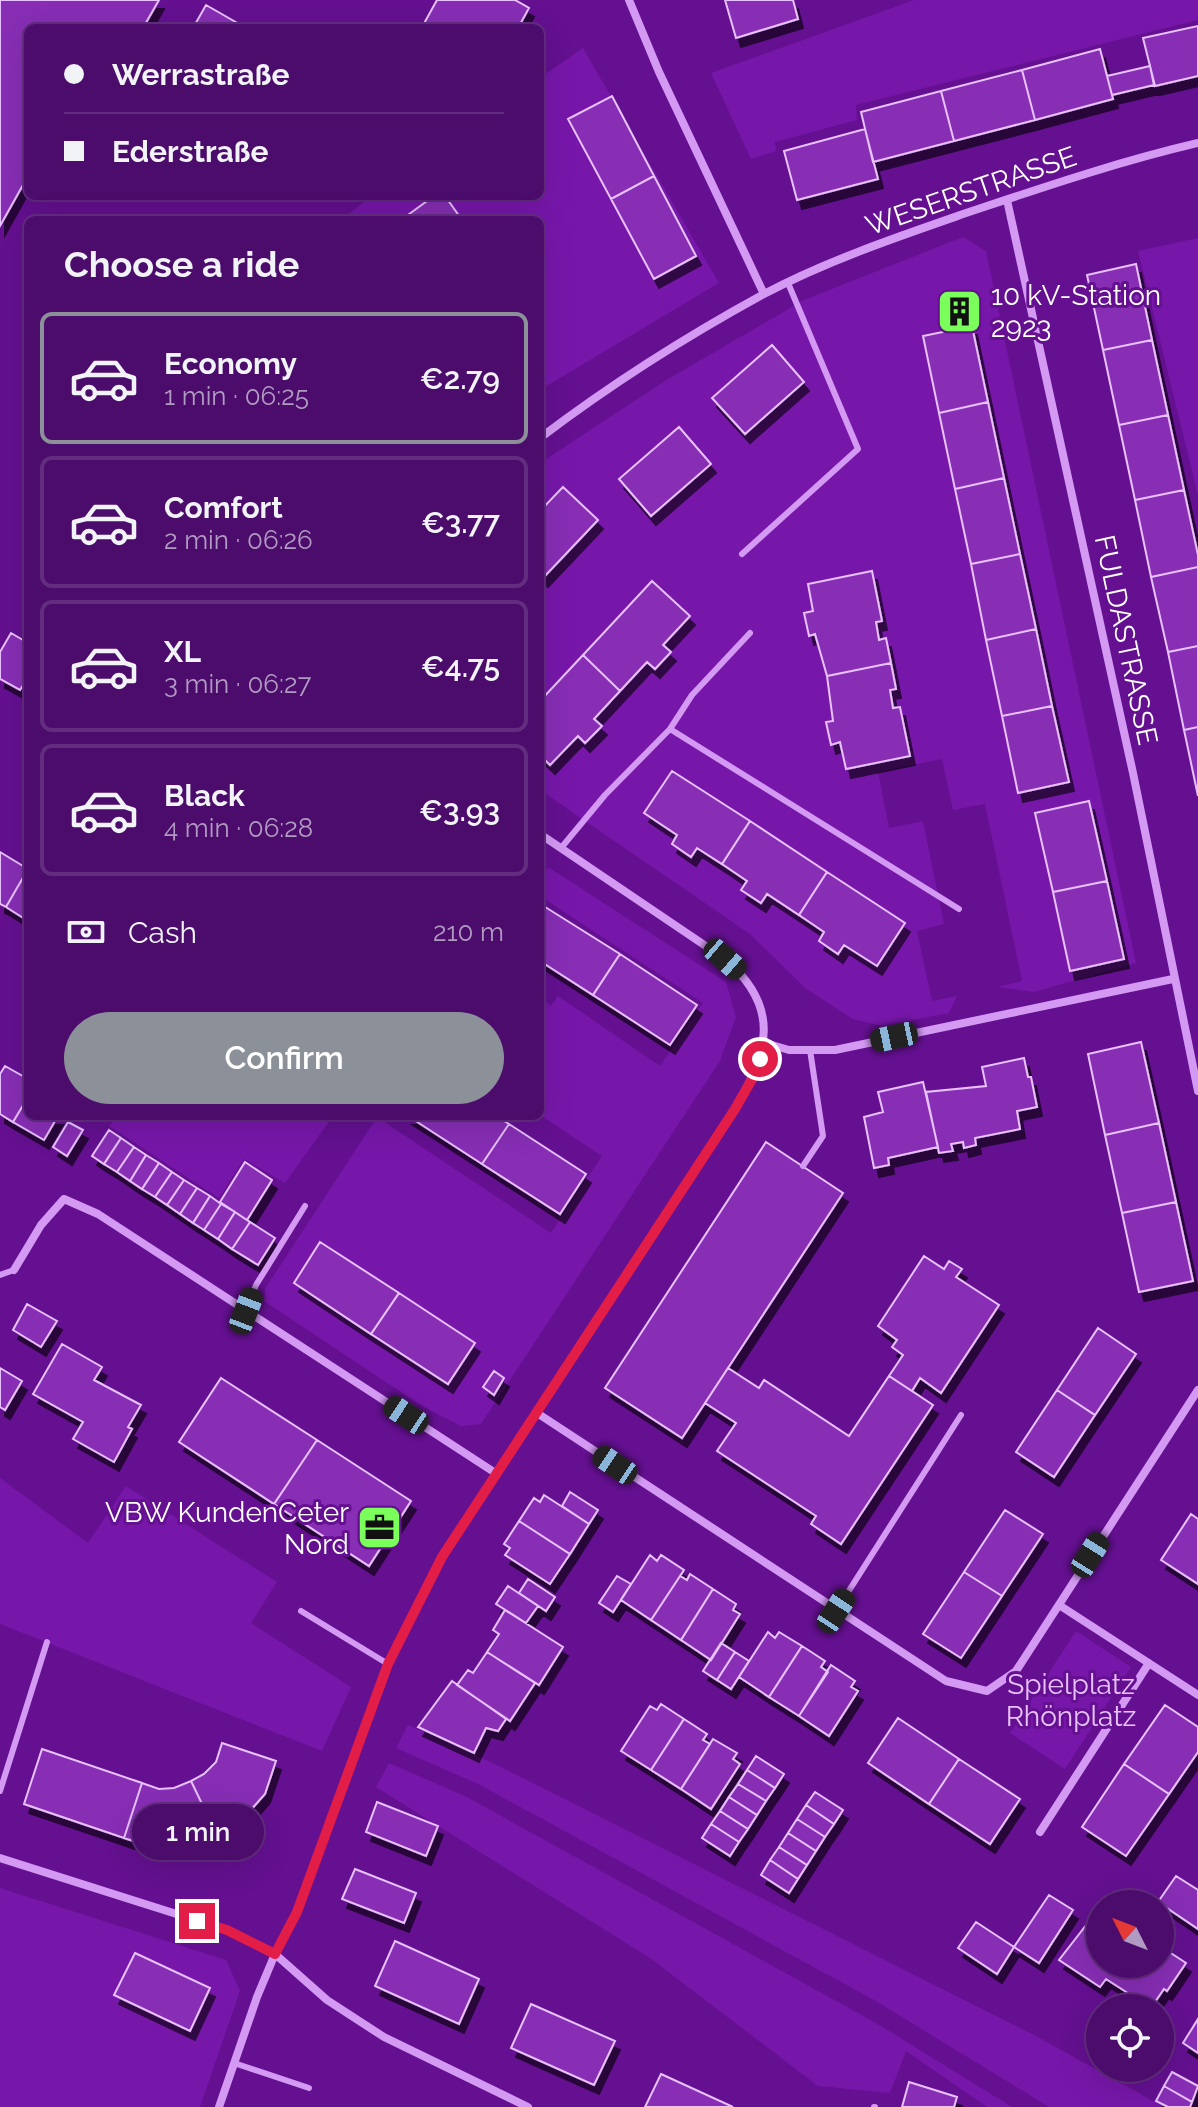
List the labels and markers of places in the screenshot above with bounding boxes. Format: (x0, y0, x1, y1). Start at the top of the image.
place label: 10 kV-Station 2923 (991, 279, 1161, 344)
building icon: 10 kV-Station 2923 (936, 287, 984, 335)
place label: VBW KundenCeter Nord (105, 1496, 349, 1561)
office icon: VBW KundenCeter Nord (356, 1504, 404, 1552)

